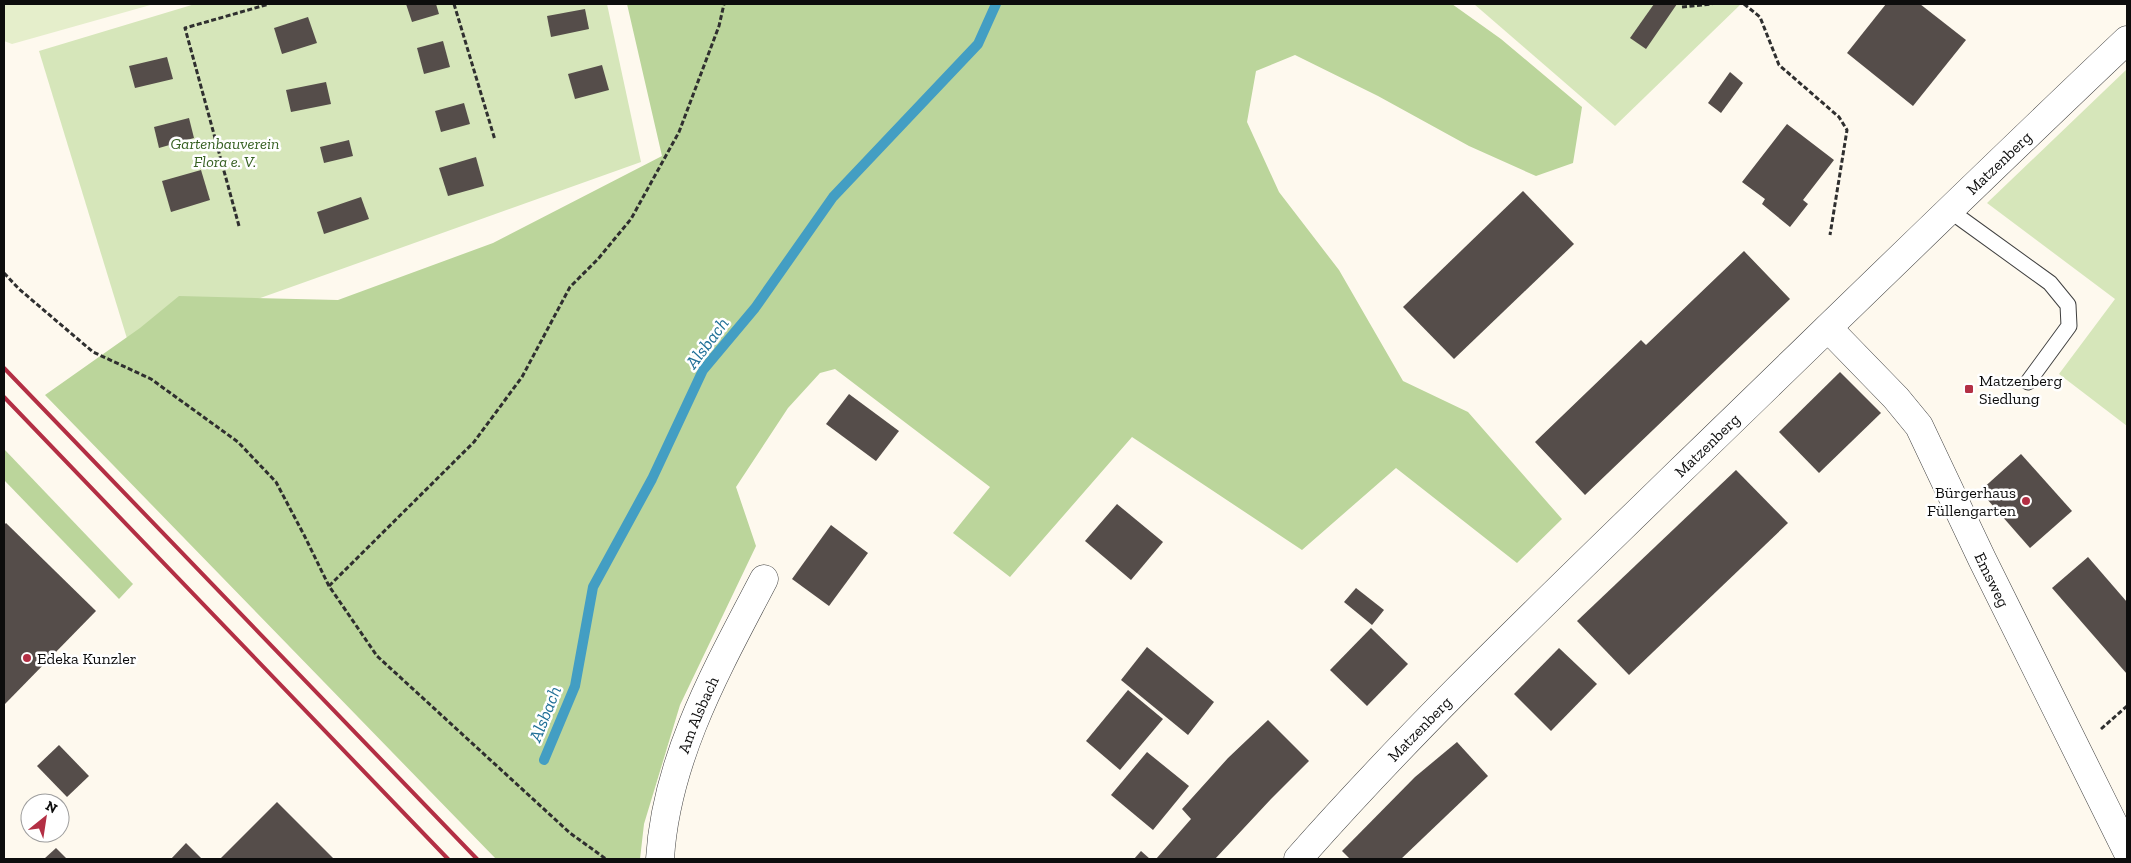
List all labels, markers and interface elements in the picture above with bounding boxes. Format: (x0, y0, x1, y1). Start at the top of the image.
street label: Matzenberg (1962, 127, 2035, 198)
park label: Gartenbauverein Flora e. V. (171, 134, 279, 171)
water label: Alsbach (680, 313, 733, 374)
place label: Matzenberg Siedlung (1979, 371, 2063, 408)
marker: Matzenberg Siedlung (1963, 383, 1975, 395)
street label: Matzenberg (1670, 409, 1744, 481)
place label: Bürgerhaus Füllengarten (1927, 483, 2017, 520)
marker: Bürgerhaus Füllengarten (2020, 495, 2032, 507)
street label: Emsweg (1971, 549, 2014, 610)
place label: Edeka Kunzler (37, 649, 137, 668)
marker: Edeka Kunzler (21, 652, 33, 664)
street label: Am Alsbach (673, 673, 722, 756)
water label: Alsbach (523, 683, 566, 746)
street label: Matzenberg (1383, 692, 1455, 765)
north arrow (20, 793, 70, 843)
text: N (42, 797, 60, 817)

